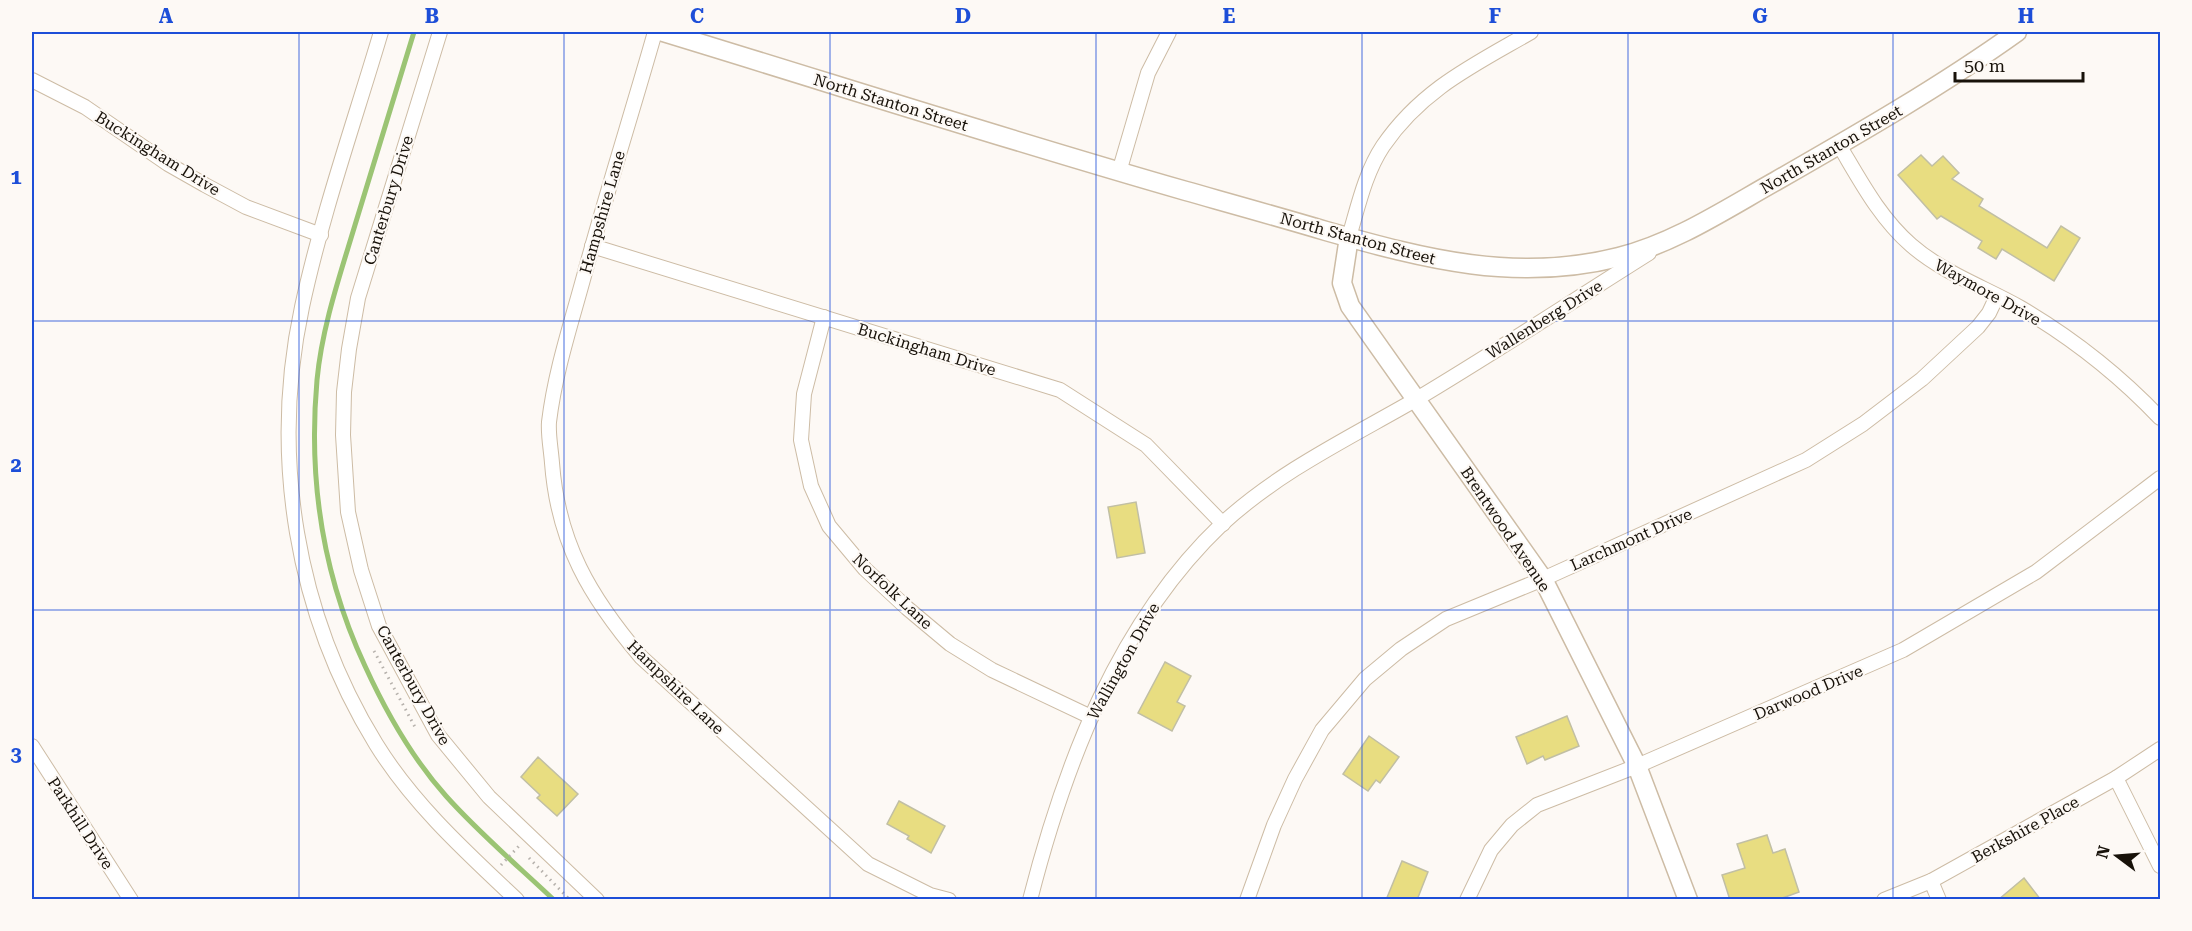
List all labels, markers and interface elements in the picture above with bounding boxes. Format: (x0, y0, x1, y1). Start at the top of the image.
text: A (159, 4, 174, 28)
text: B (425, 4, 439, 28)
text: C (690, 4, 704, 28)
text: D (955, 4, 971, 28)
text: E (1223, 4, 1236, 28)
text: F (1489, 4, 1501, 28)
text: G (1752, 4, 1768, 28)
text: H (2018, 4, 2034, 28)
scale bar (1955, 45, 2082, 83)
text: 50 m (1964, 55, 2005, 76)
street label: North Stanton Street (811, 70, 970, 135)
street label: North Stanton Street (1757, 101, 1905, 198)
street label: Buckingham Drive (92, 107, 224, 200)
street label: Canterbury Drive (360, 133, 417, 267)
street label: Hampshire Lane (576, 148, 629, 276)
text: 1 (10, 165, 22, 189)
street label: North Stanton Street (1278, 209, 1438, 268)
street label: Waymore Drive (1931, 255, 2044, 330)
street label: Wallenberg Drive (1483, 276, 1606, 363)
street label: Buckingham Drive (855, 319, 998, 380)
text: 2 (10, 453, 22, 477)
street label: Brentwood Avenue (1457, 463, 1555, 596)
street label: Larchmont Drive (1568, 504, 1695, 575)
street label: Norfolk Lane (849, 550, 937, 633)
street label: Wallington Drive (1083, 599, 1164, 723)
street label: Canterbury Drive (373, 622, 454, 749)
street label: Hampshire Lane (623, 636, 728, 738)
street label: Darwood Drive (1751, 661, 1866, 724)
text: 3 (10, 742, 22, 766)
street label: Parkhill Drive (44, 774, 118, 873)
street label: Berkshire Place (1968, 792, 2082, 867)
north arrow (2087, 826, 2147, 886)
text: N (2092, 843, 2114, 861)

